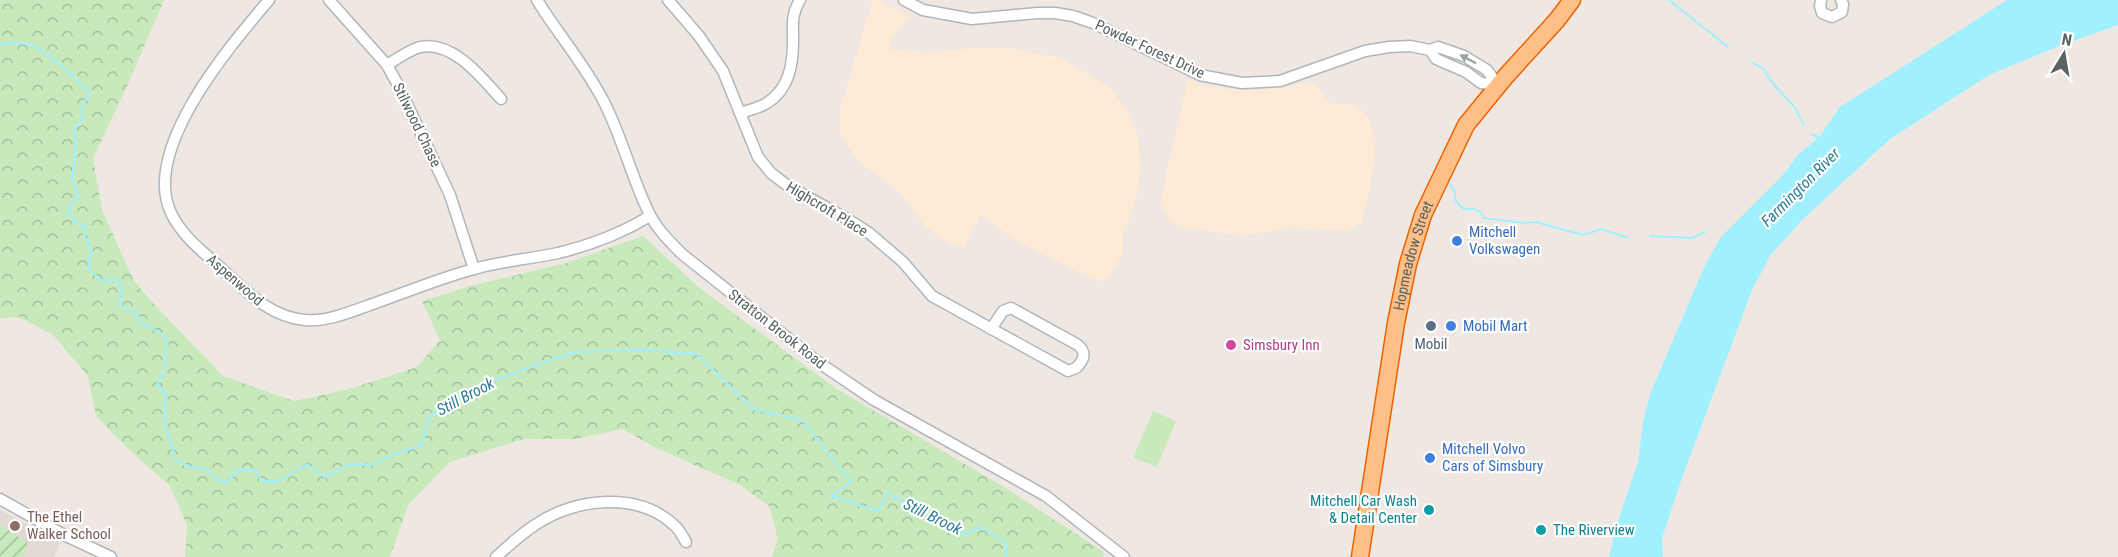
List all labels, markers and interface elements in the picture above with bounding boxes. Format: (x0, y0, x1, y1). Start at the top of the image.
street label: Powder Forest Drive (1092, 16, 1208, 82)
north arrow (2034, 24, 2094, 84)
text: N (2060, 30, 2073, 50)
one-way arrow (1459, 54, 1476, 64)
street label: Stilwood Chase (389, 80, 445, 170)
water label: Farmington River (1757, 143, 1845, 231)
street label: Highcroft Place (783, 178, 871, 240)
street label: Hopmeadow Street (1390, 198, 1437, 312)
place label: Mitchell Volkswagen (1469, 223, 1540, 258)
marker: Mitchell Volkswagen (1450, 234, 1464, 248)
street label: Aspenwood (203, 250, 267, 310)
street label: Stratton Brook Road (725, 285, 829, 373)
place label: Mobil Mart (1463, 317, 1527, 335)
marker: Mobil (1424, 319, 1438, 333)
marker: Mobil Mart (1444, 319, 1458, 333)
place label: Mobil (1414, 335, 1448, 353)
place label: Simsbury Inn (1243, 336, 1320, 354)
marker: Simsbury Inn (1224, 338, 1238, 352)
water label: Still Brook (433, 373, 498, 420)
place label: Mitchell Volvo Cars of Simsbury (1442, 440, 1543, 475)
marker: Mitchell Volvo Cars of Simsbury (1423, 451, 1437, 465)
place label: Mitchell Car Wash & Detail Center (1310, 492, 1417, 527)
water label: Still Brook (900, 494, 966, 539)
marker: Mitchell Car Wash & Detail Center (1422, 503, 1436, 517)
place label: The Ethel Walker School (27, 508, 111, 543)
marker: The Ethel Walker School (8, 519, 22, 533)
place label: The Riverview (1553, 521, 1635, 539)
marker: The Riverview (1534, 523, 1548, 537)

